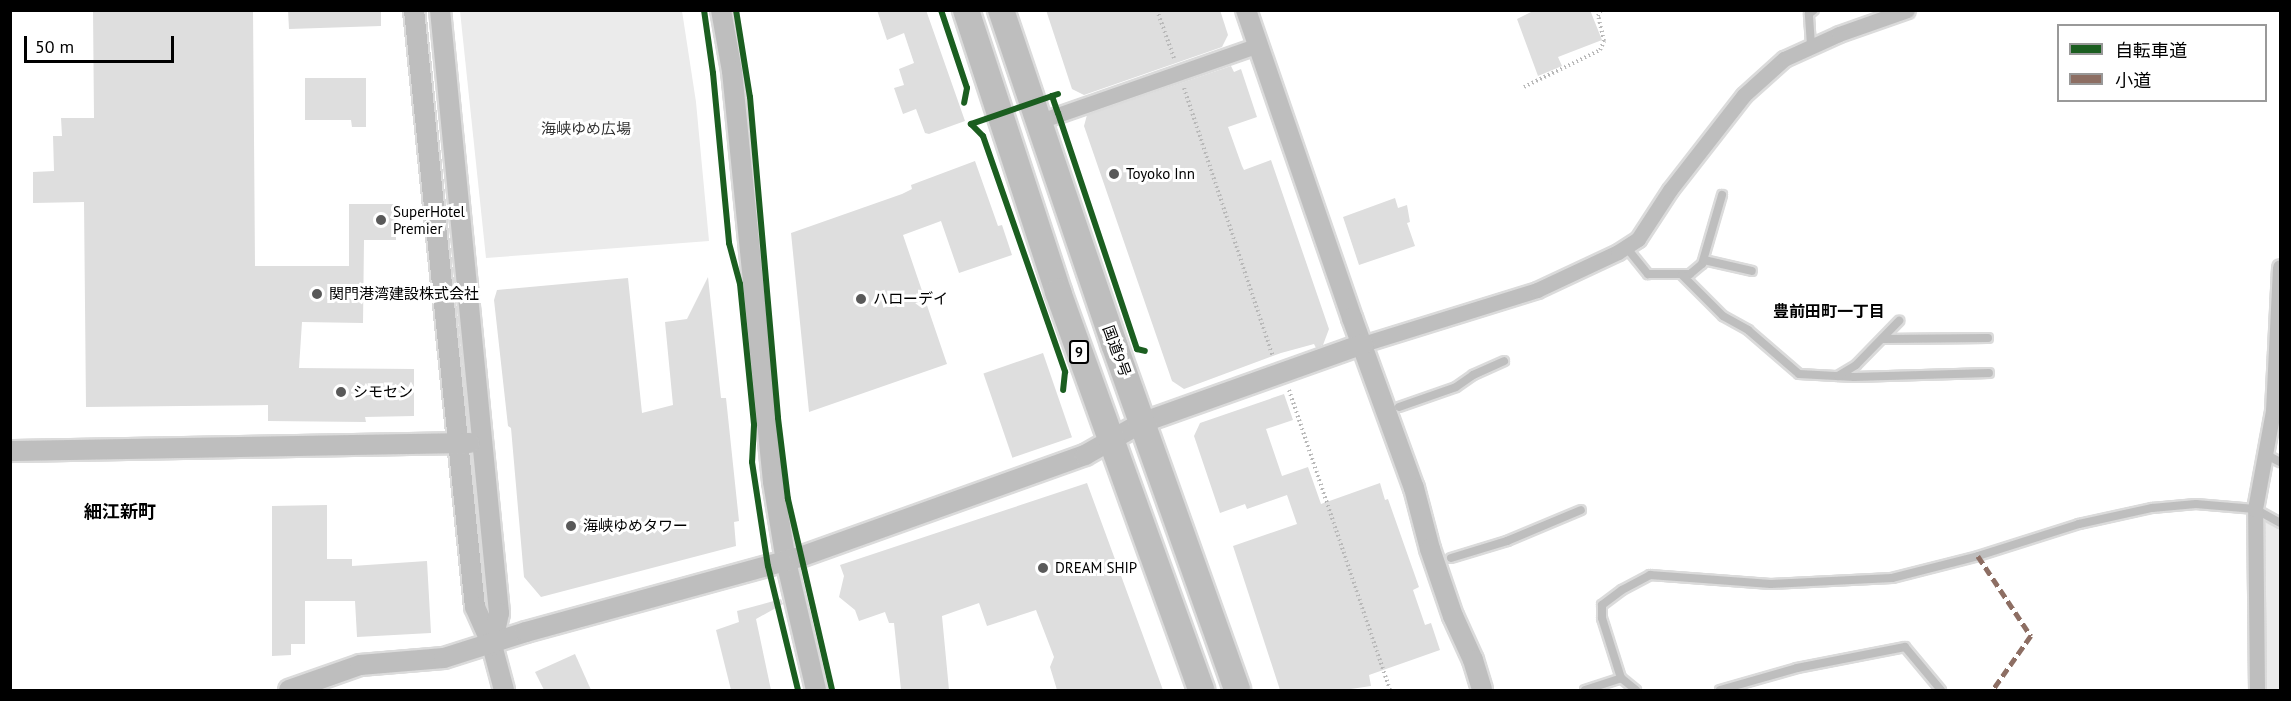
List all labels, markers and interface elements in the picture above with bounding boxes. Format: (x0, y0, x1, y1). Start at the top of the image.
scale bar (27, 24, 177, 62)
legend (2057, 24, 2267, 102)
text: 50 m (35, 35, 74, 58)
text: 自転車道 (2115, 39, 2187, 62)
text: 小道 (2115, 69, 2151, 92)
park label: 海峡ゆめ広場 (541, 120, 631, 138)
place label: Toyoko Inn (1126, 165, 1195, 183)
marker: Toyoko Inn (1107, 167, 1121, 181)
place label: SuperHotel Premier (393, 202, 465, 237)
marker: SuperHotel Premier (374, 213, 388, 227)
place label: 関門港湾建設株式会社 (329, 285, 479, 303)
marker: 関門港湾建設株式会社 (310, 287, 324, 301)
place label: ハローデイ (873, 290, 948, 308)
marker: ハローデイ (854, 292, 868, 306)
district label: 豊前田町一丁目 (1773, 301, 1885, 321)
street label: 国道9号 (1099, 323, 1135, 379)
road number: 9 (1068, 341, 1090, 363)
place label: シモセン (353, 383, 413, 401)
marker: シモセン (334, 385, 348, 399)
district label: 細江新町 (84, 501, 156, 523)
place label: 海峡ゆめタワー (583, 517, 688, 535)
marker: 海峡ゆめタワー (564, 519, 578, 533)
place label: DREAM SHIP (1055, 559, 1137, 577)
marker: DREAM SHIP (1036, 561, 1050, 575)

